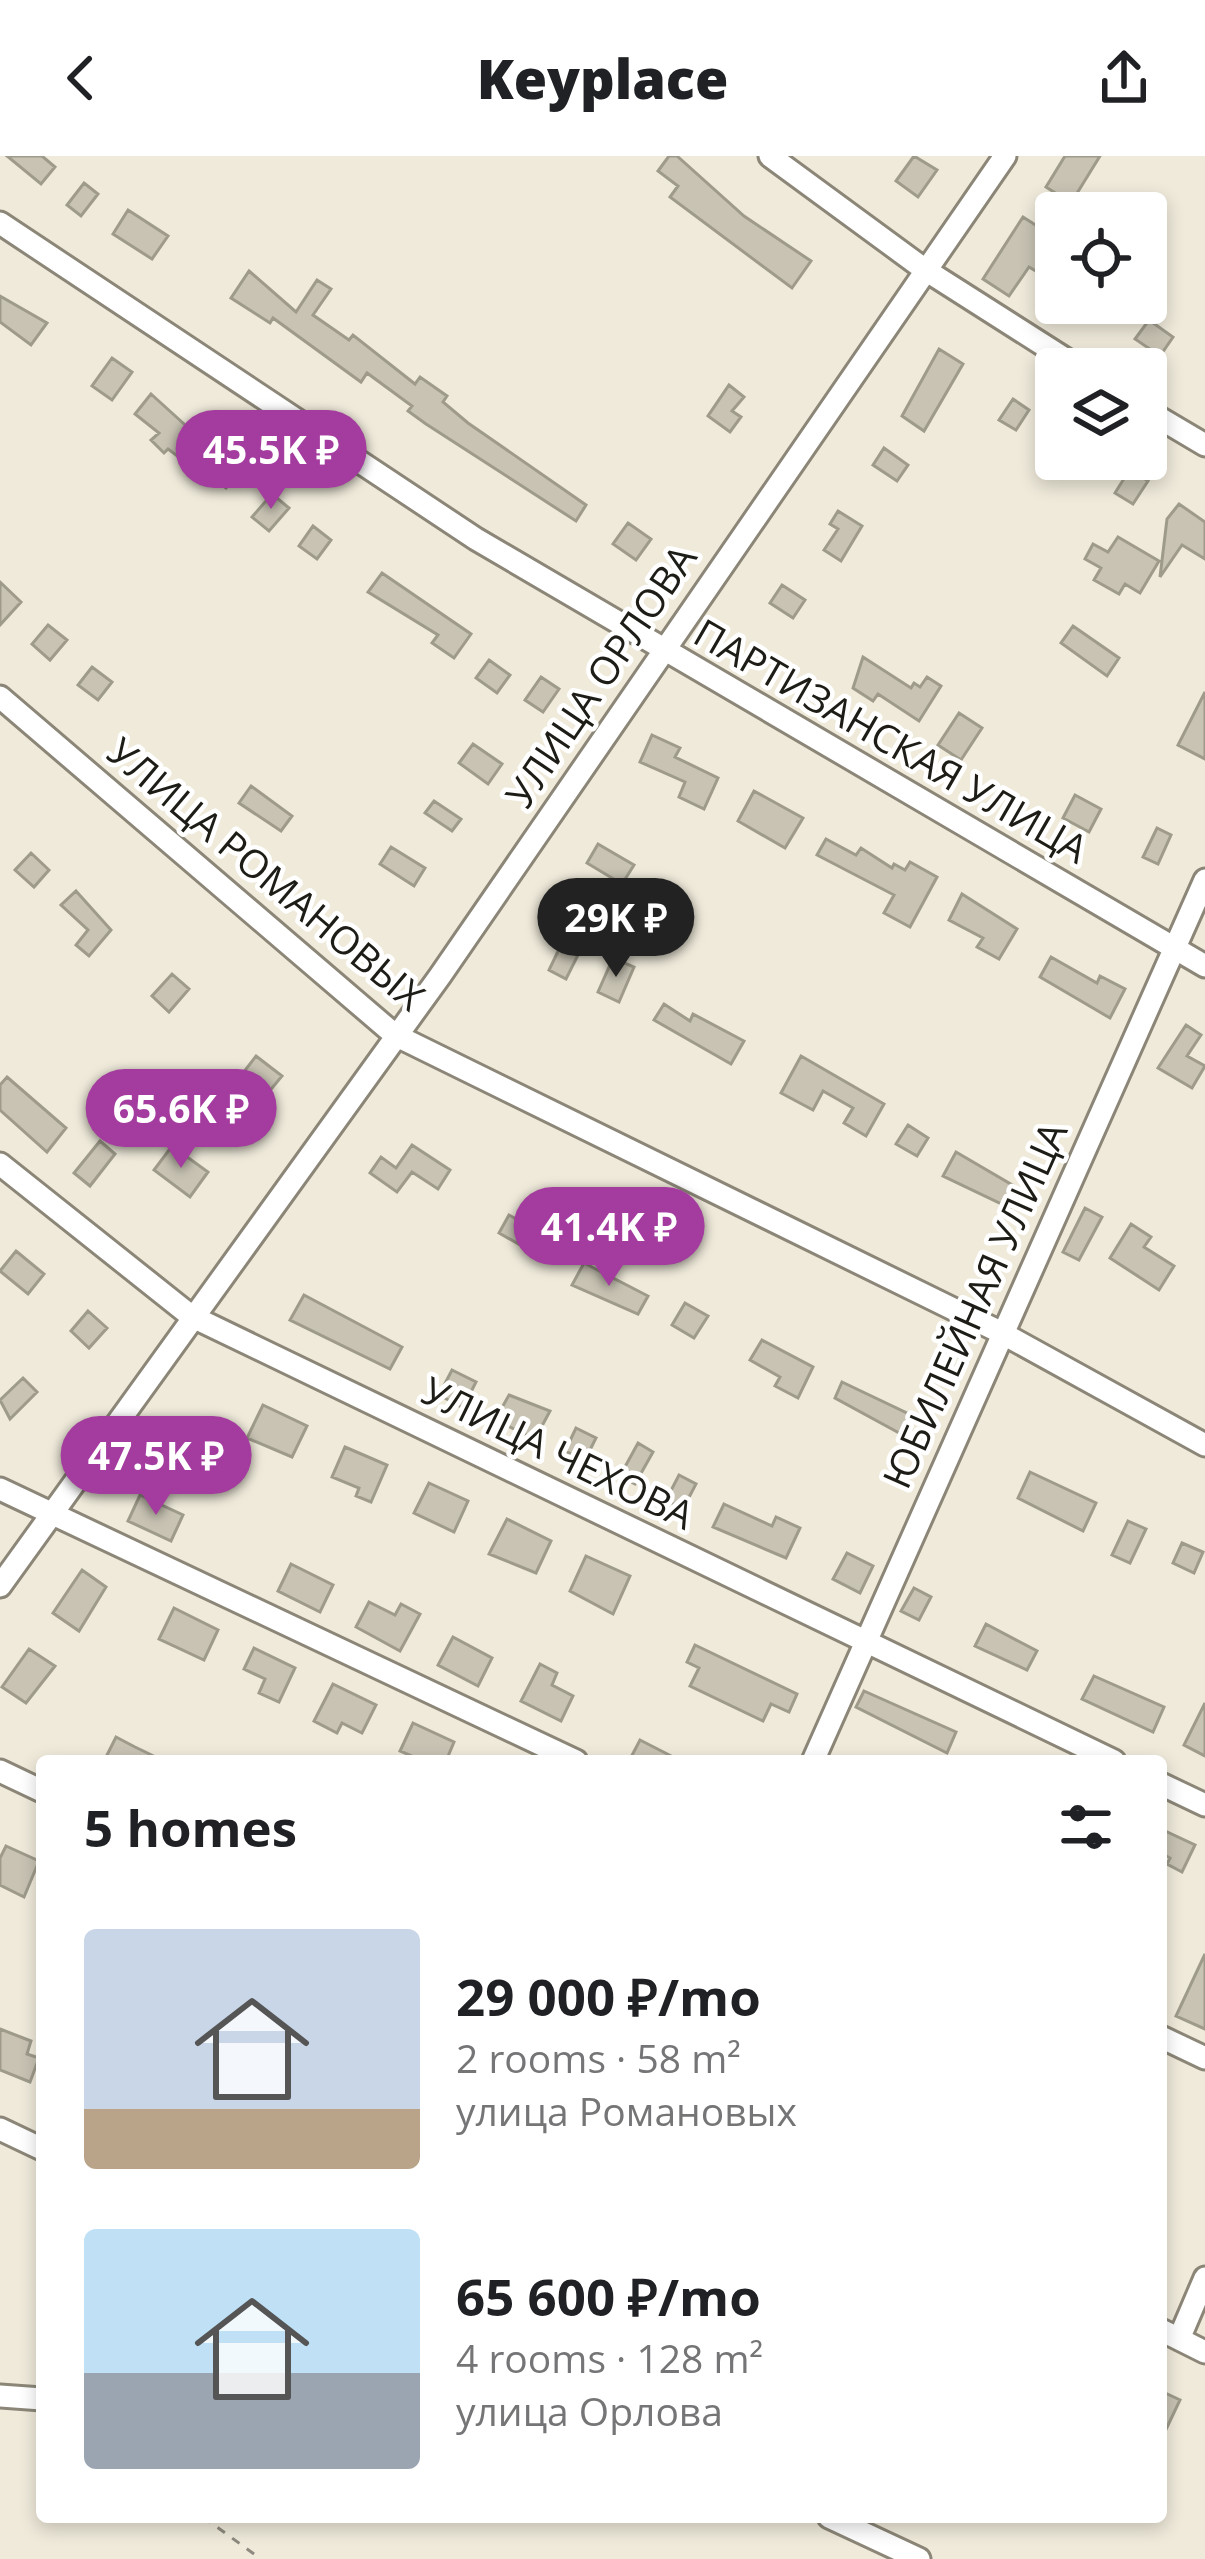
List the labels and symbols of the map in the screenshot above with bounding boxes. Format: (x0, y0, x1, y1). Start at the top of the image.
pin: 45.5K ₽ (160, 410, 382, 512)
street label: УЛИЦА ОРЛОВА (492, 533, 707, 817)
street label: ПАРТИЗАНСКАЯ УЛИЦА (685, 605, 1098, 874)
street label: УЛИЦА РОМАНОВЫХ (97, 725, 437, 1021)
pin: 29K ₽ (532, 878, 700, 980)
pin: 65.6K ₽ (70, 1069, 292, 1171)
street label: ЮБИЛЕЙНАЯ УЛИЦА (869, 1112, 1078, 1496)
pin: 41.4K ₽ (498, 1187, 720, 1289)
street label: УЛИЦА ЧЕХОВА (414, 1363, 704, 1541)
pin: 47.5K ₽ (45, 1416, 267, 1518)

